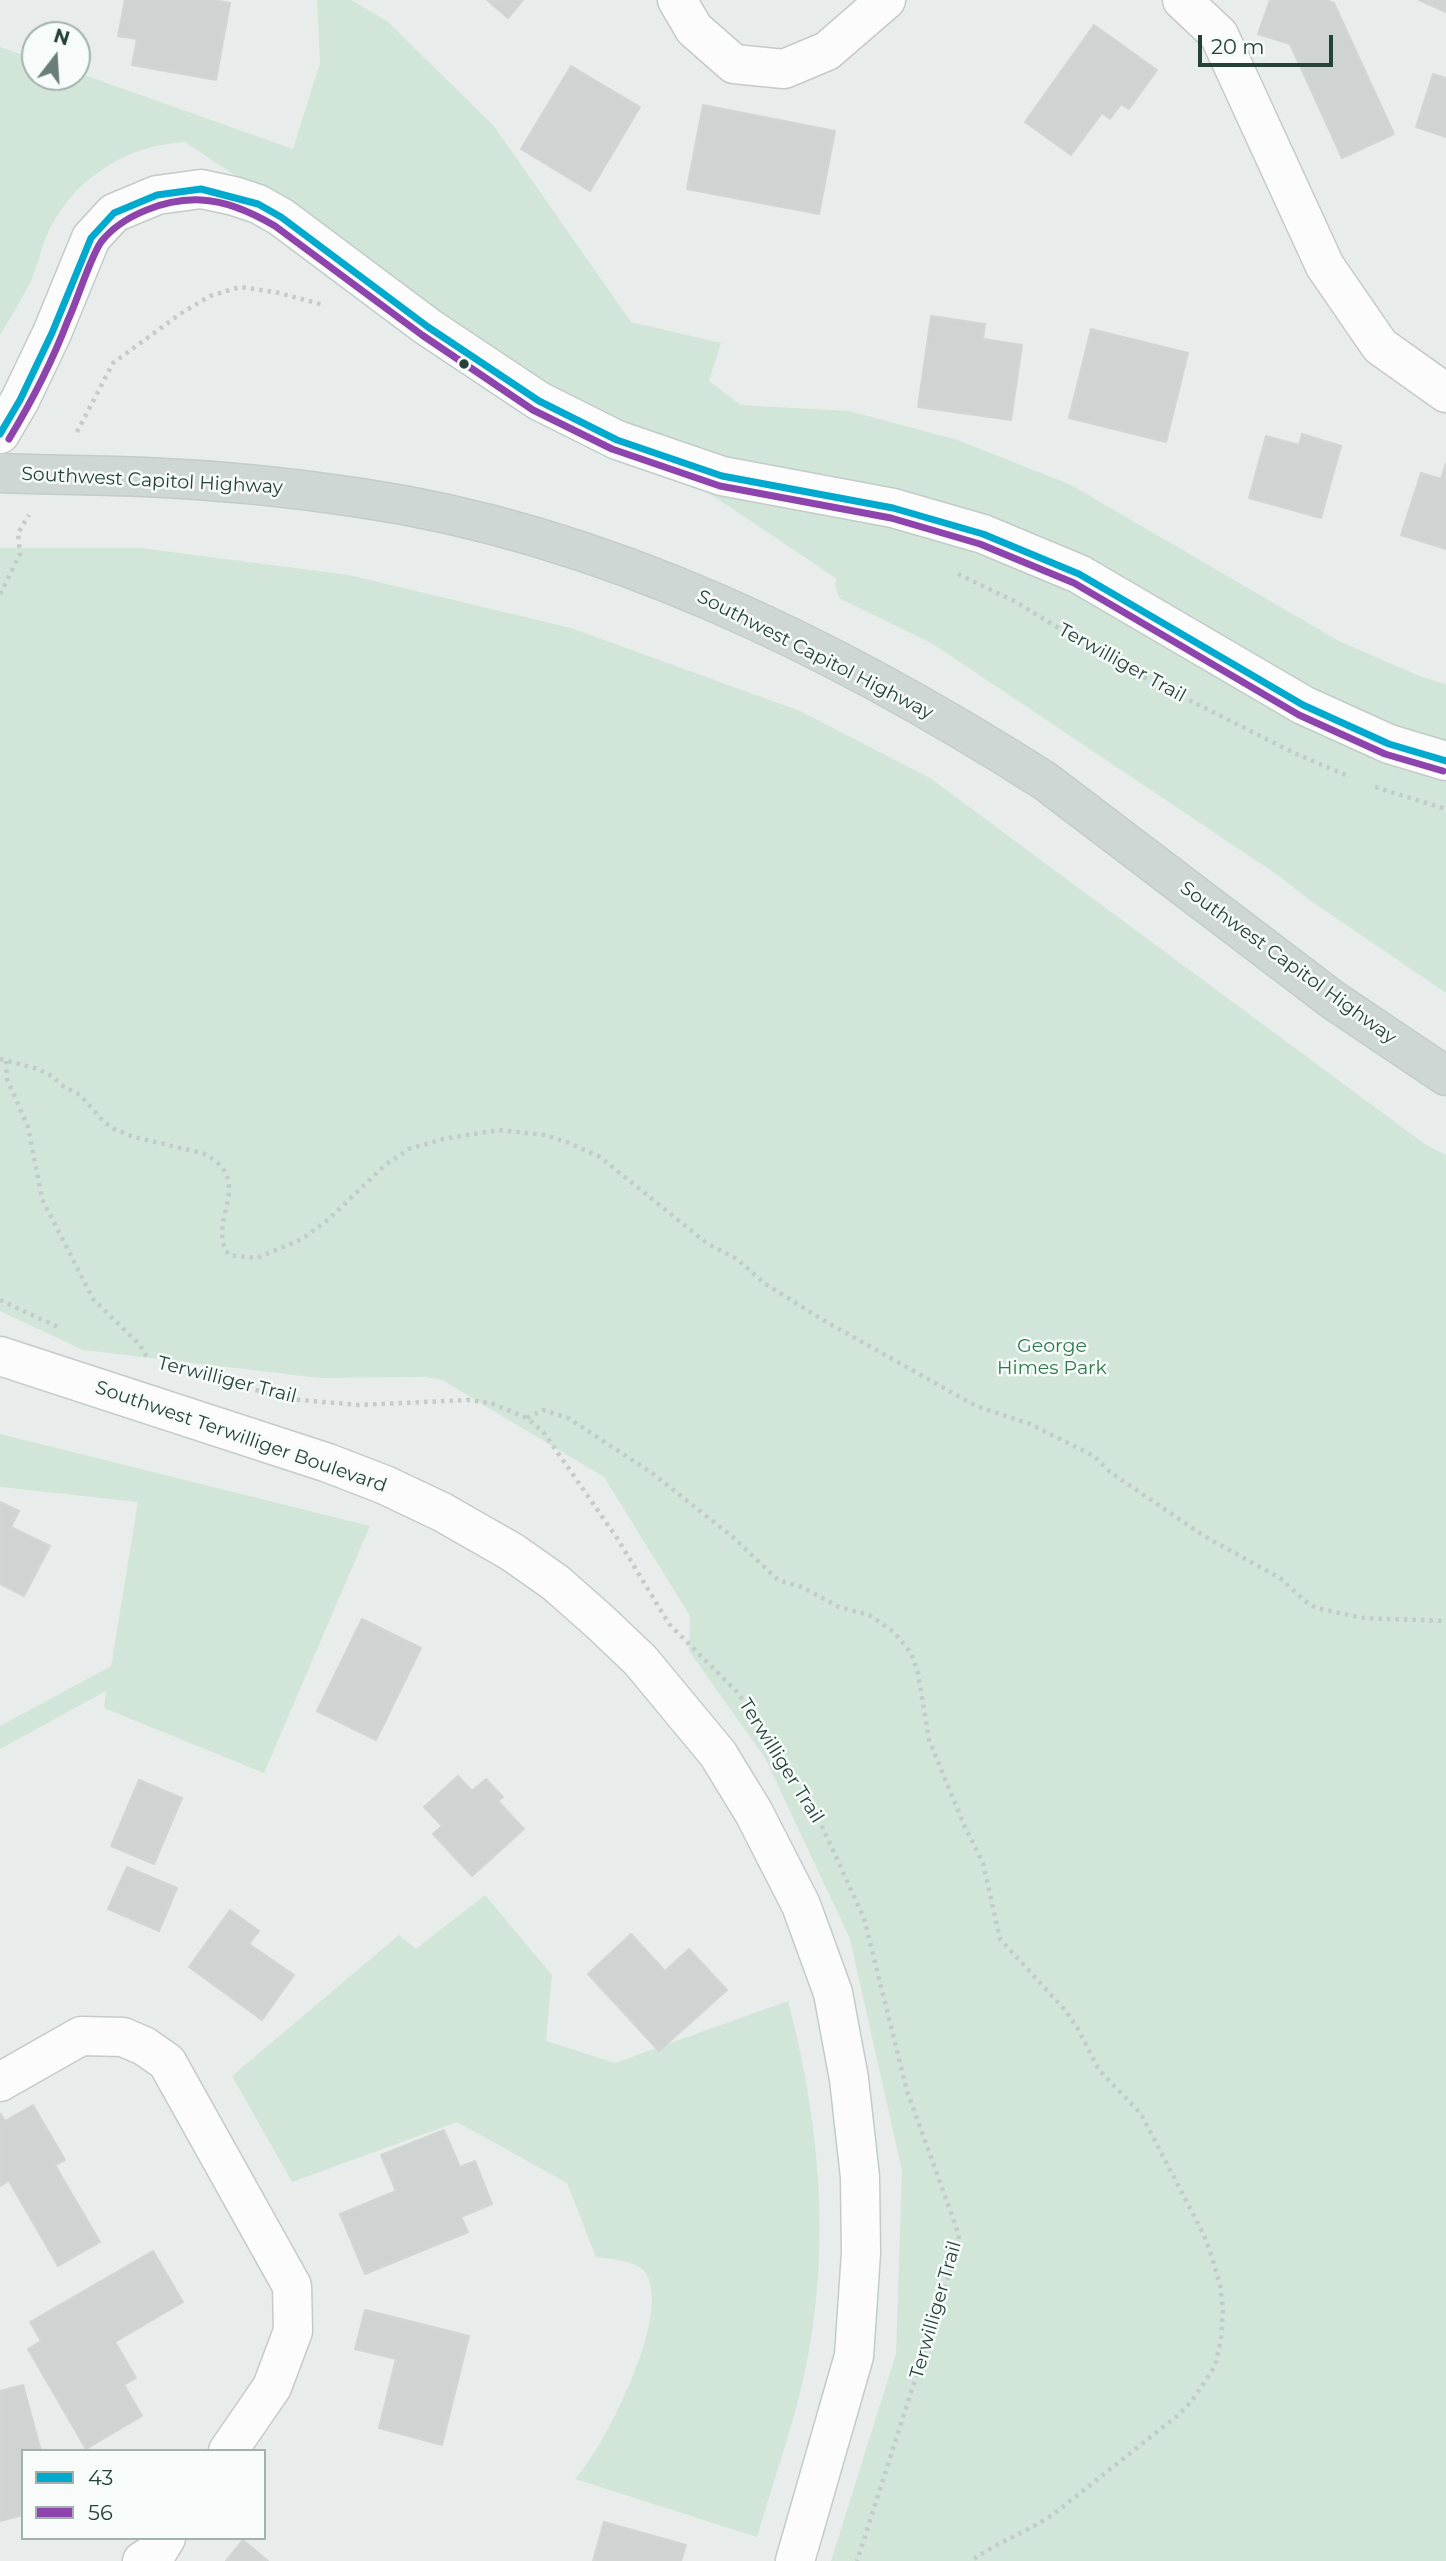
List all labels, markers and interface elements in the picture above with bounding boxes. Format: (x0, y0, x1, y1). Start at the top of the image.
north arrow (21, 21, 91, 91)
scale bar (1201, 21, 1336, 65)
text: N (51, 24, 72, 51)
text: 20 m (1211, 34, 1265, 59)
unlabelled marker (457, 357, 471, 371)
street label: Southwest Capitol Highway (21, 463, 283, 499)
street label: Southwest Capitol Highway (693, 585, 937, 725)
street label: Terwilliger Trail (1054, 619, 1190, 707)
street label: Southwest Capitol Highway (1175, 877, 1401, 1049)
park label: George Himes Park (997, 1335, 1107, 1379)
street label: Terwilliger Trail (155, 1352, 299, 1408)
street label: Southwest Terwilliger Boulevard (92, 1376, 390, 1498)
street label: Terwilliger Trail (734, 1695, 828, 1827)
street label: Terwilliger Trail (905, 2238, 967, 2382)
legend (21, 2449, 266, 2540)
text: 43 (88, 2465, 113, 2490)
text: 56 (88, 2500, 113, 2525)

